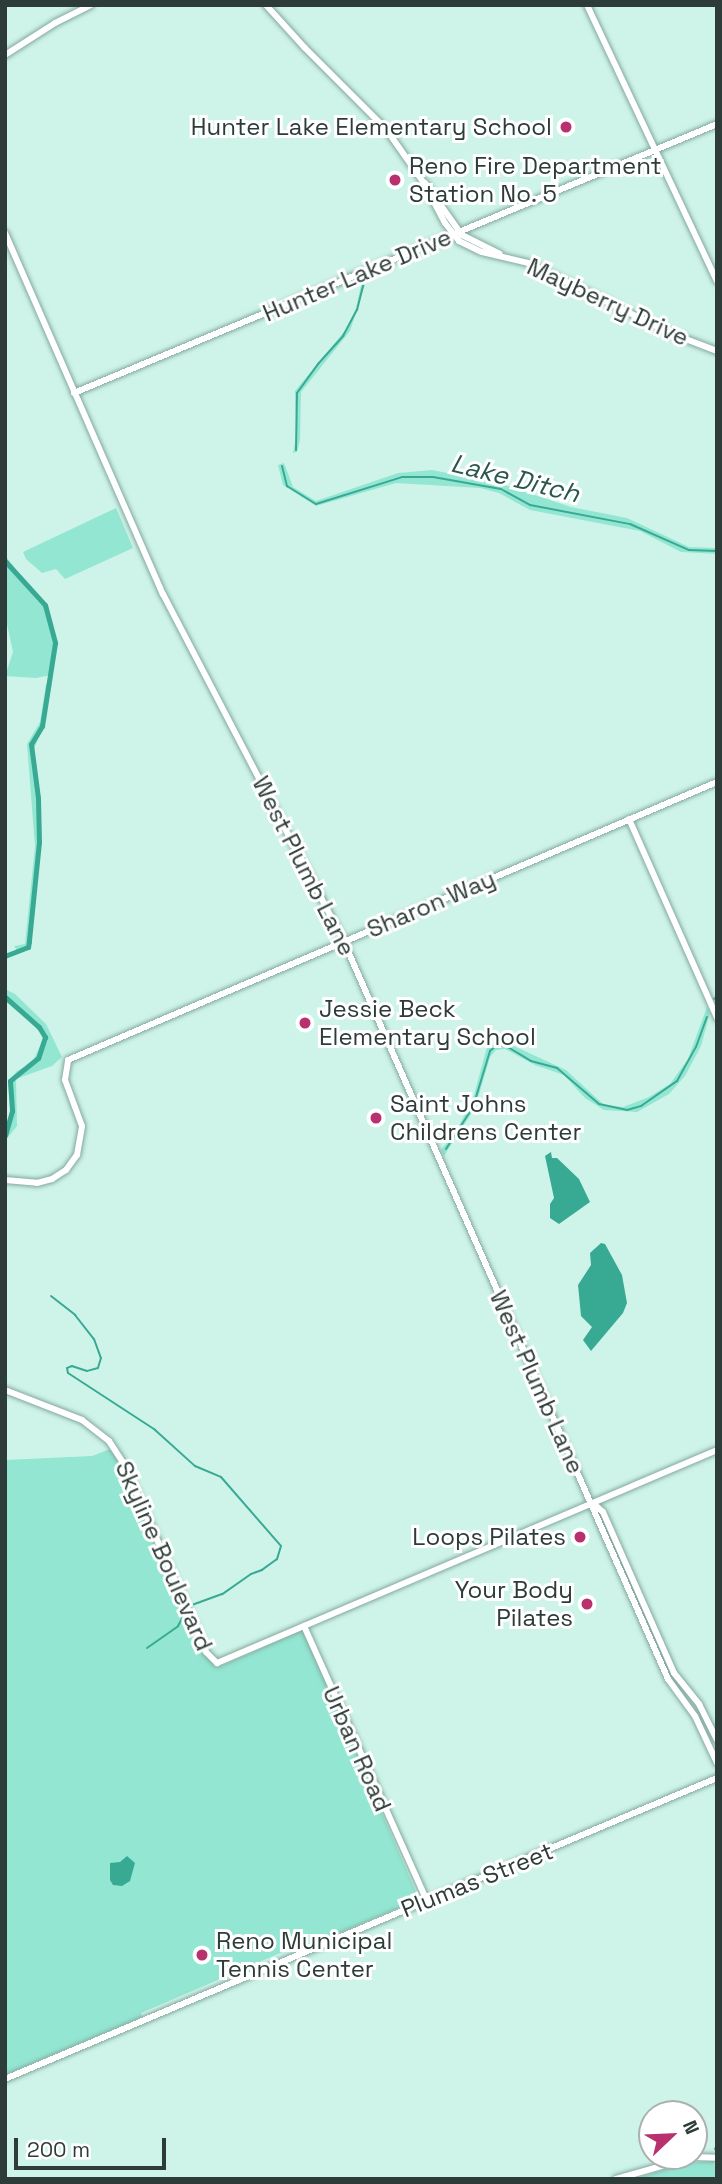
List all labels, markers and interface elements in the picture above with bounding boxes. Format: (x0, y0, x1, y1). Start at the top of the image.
place label: Hunter Lake Elementary School (191, 113, 552, 141)
marker: Hunter Lake Elementary School (558, 119, 574, 135)
place label: Reno Fire Department Station No. 5 (409, 152, 662, 208)
marker: Reno Fire Department Station No. 5 (387, 172, 403, 188)
street label: Hunter Lake Drive (258, 222, 456, 328)
street label: Mayberry Drive (523, 252, 693, 352)
water label: Lake Ditch (448, 448, 582, 510)
street label: West Plumb Lane (246, 771, 362, 961)
street label: Sharon Way (363, 864, 499, 944)
place label: Jessie Beck Elementary School (319, 995, 536, 1051)
marker: Jessie Beck Elementary School (297, 1015, 313, 1031)
place label: Saint Johns Childrens Center (390, 1090, 582, 1146)
marker: Saint Johns Childrens Center (368, 1110, 384, 1126)
street label: West Plumb Lane (484, 1286, 590, 1478)
street label: Skyline Boulevard (109, 1457, 219, 1655)
place label: Loops Pilates (412, 1523, 566, 1551)
marker: Loops Pilates (572, 1529, 588, 1545)
place label: Your Body Pilates (455, 1576, 573, 1632)
marker: Your Body Pilates (579, 1596, 595, 1612)
street label: Urban Road (317, 1682, 397, 1816)
street label: Plumas Street (397, 1836, 557, 1924)
place label: Reno Municipal Tennis Center (216, 1927, 392, 1983)
marker: Reno Municipal Tennis Center (194, 1947, 210, 1963)
north arrow (638, 2100, 708, 2170)
text: N (677, 2117, 705, 2138)
scale bar (18, 2124, 170, 2168)
text: 200 m (27, 2136, 90, 2163)

